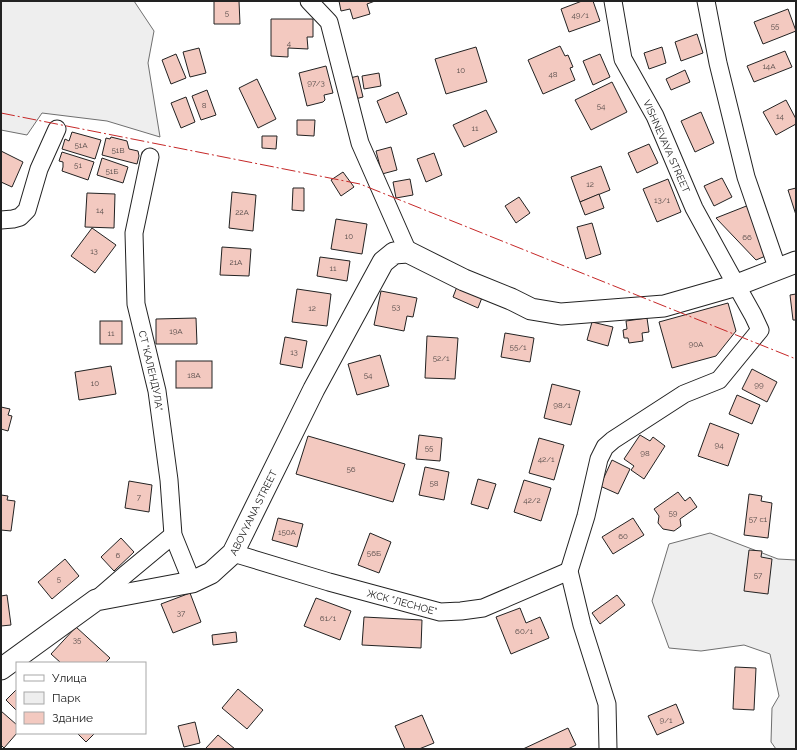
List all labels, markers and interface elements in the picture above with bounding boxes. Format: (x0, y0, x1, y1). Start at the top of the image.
house number: 5 (225, 8, 230, 18)
house number: 49/1 (571, 10, 589, 20)
house number: 55 (771, 21, 780, 31)
house number: 4 (287, 38, 292, 48)
house number: 14А (762, 61, 776, 71)
house number: 10 (457, 65, 465, 75)
house number: 48 (548, 69, 558, 79)
house number: 97/3 (307, 78, 325, 88)
street label: VISHNEVAYA STREET (641, 98, 692, 194)
house number: 8 (202, 100, 207, 110)
house number: 54 (597, 101, 606, 111)
house number: 14 (776, 111, 785, 121)
house number: 11 (472, 123, 479, 133)
house number: 51А (74, 140, 88, 150)
house number: 51В (111, 145, 125, 155)
house number: 51 (74, 160, 82, 170)
house number: 51Б (106, 166, 119, 176)
house number: 12 (586, 179, 594, 189)
house number: 13/1 (654, 195, 670, 205)
house number: 14 (96, 205, 105, 215)
house number: 22А (235, 207, 249, 217)
house number: 10 (345, 231, 353, 241)
house number: 66 (742, 232, 752, 242)
house number: 13 (90, 246, 98, 256)
house number: 21А (230, 257, 243, 267)
house number: 11 (330, 263, 337, 273)
house number: 53 (392, 302, 400, 312)
house number: 12 (308, 303, 316, 313)
house number: 19А (169, 326, 183, 336)
house number: 11 (108, 328, 115, 338)
street label: СТ "КАЛЕНДУЛА" (137, 329, 165, 411)
house number: 90А (689, 339, 704, 349)
house number: 55/1 (510, 342, 527, 352)
house number: 13 (290, 347, 298, 357)
house number: 52/1 (433, 353, 450, 363)
house number: 18А (187, 370, 201, 380)
house number: 54 (364, 370, 373, 380)
house number: 10 (91, 378, 99, 388)
house number: 99 (754, 380, 764, 390)
house number: 98/1 (553, 400, 571, 410)
house number: 94 (714, 440, 724, 450)
house number: 55 (425, 443, 434, 453)
house number: 98 (640, 448, 650, 458)
house number: 42/1 (538, 454, 555, 464)
house number: 56 (346, 464, 356, 474)
street label: ABOVYANA STREET (228, 468, 279, 557)
house number: 58 (429, 478, 439, 488)
house number: 7 (137, 492, 142, 502)
house number: 42/2 (523, 495, 541, 505)
house number: 59 (668, 508, 678, 518)
house number: 57 с1 (749, 514, 768, 524)
house number: 150А (278, 527, 297, 537)
house number: 60 (618, 531, 628, 541)
house number: 56Б (367, 548, 381, 558)
house number: 6 (116, 550, 121, 560)
house number: 57 (754, 570, 763, 580)
house number: 5 (57, 574, 62, 584)
street label: ЖСК "ЛЕСНОЕ" (366, 588, 438, 617)
house number: 37 (177, 608, 186, 618)
house number: 61/1 (320, 613, 337, 623)
house number: 60/1 (515, 626, 533, 636)
house number: 35 (73, 635, 82, 645)
legend (16, 662, 146, 734)
text: Улица (52, 671, 87, 685)
text: Парк (52, 691, 81, 705)
text: Здание (52, 711, 93, 725)
house number: 9/1 (660, 715, 673, 725)

